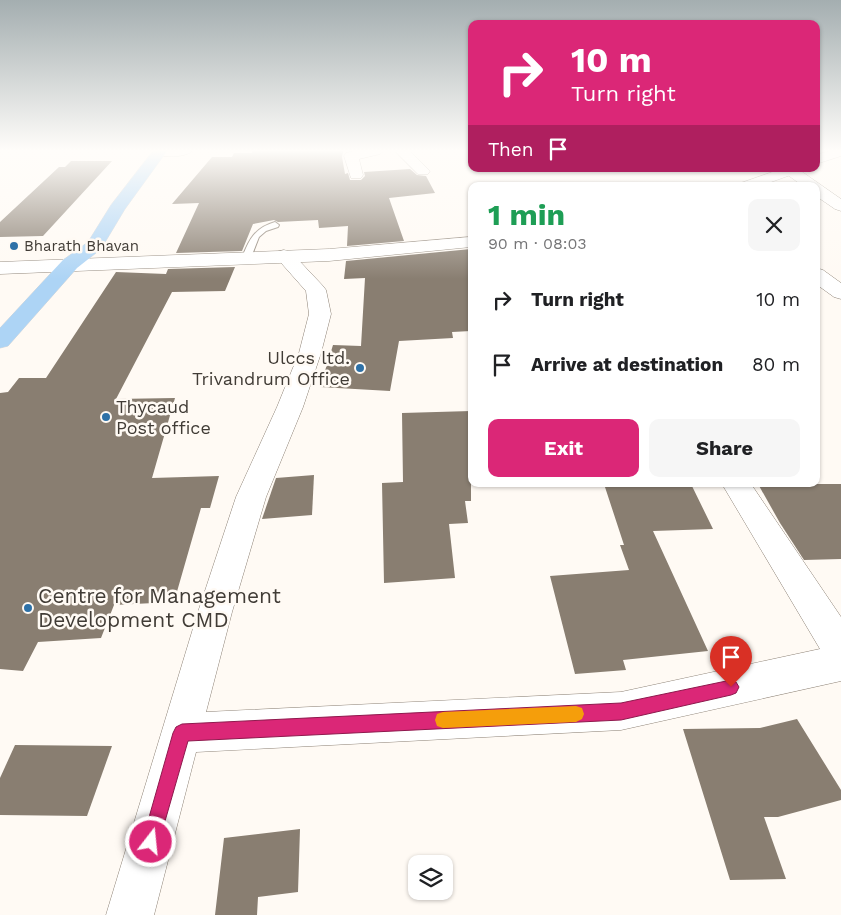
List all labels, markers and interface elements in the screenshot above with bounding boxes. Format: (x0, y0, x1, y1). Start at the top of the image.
text: 10 m (571, 39, 652, 81)
icon: right (488, 40, 553, 105)
text: Turn right (571, 81, 676, 106)
icon: arrive (544, 135, 572, 163)
text: Then (488, 138, 534, 161)
text: 1 min (488, 197, 565, 232)
button: close (748, 199, 800, 251)
text: 90 m · 08:03 (488, 234, 587, 253)
place label: Bharath Bhavan (24, 237, 139, 255)
marker: Bharath Bhavan (8, 240, 20, 252)
icon: right (488, 286, 516, 314)
text: Turn right (531, 288, 624, 311)
text: 10 m (756, 288, 800, 311)
place label: Ulccs ltd. Trivandrum Office (192, 347, 350, 389)
icon: arrive (488, 351, 516, 379)
text: Arrive at destination (531, 353, 723, 376)
text: 80 m (752, 353, 800, 376)
marker: Ulccs ltd. Trivandrum Office (354, 362, 366, 374)
place label: Thycaud Post office (116, 396, 211, 438)
marker: Thycaud Post office (100, 411, 112, 423)
button: Exit (488, 419, 639, 477)
button: Share (649, 419, 800, 477)
place label: Centre for Management Development CMD (38, 583, 281, 632)
marker: Centre for Management Development CMD (22, 602, 34, 614)
pin (710, 636, 752, 687)
icon: arrive (717, 643, 745, 671)
position arrow (124, 815, 176, 867)
map controls (408, 855, 453, 900)
button: layers (408, 855, 453, 900)

